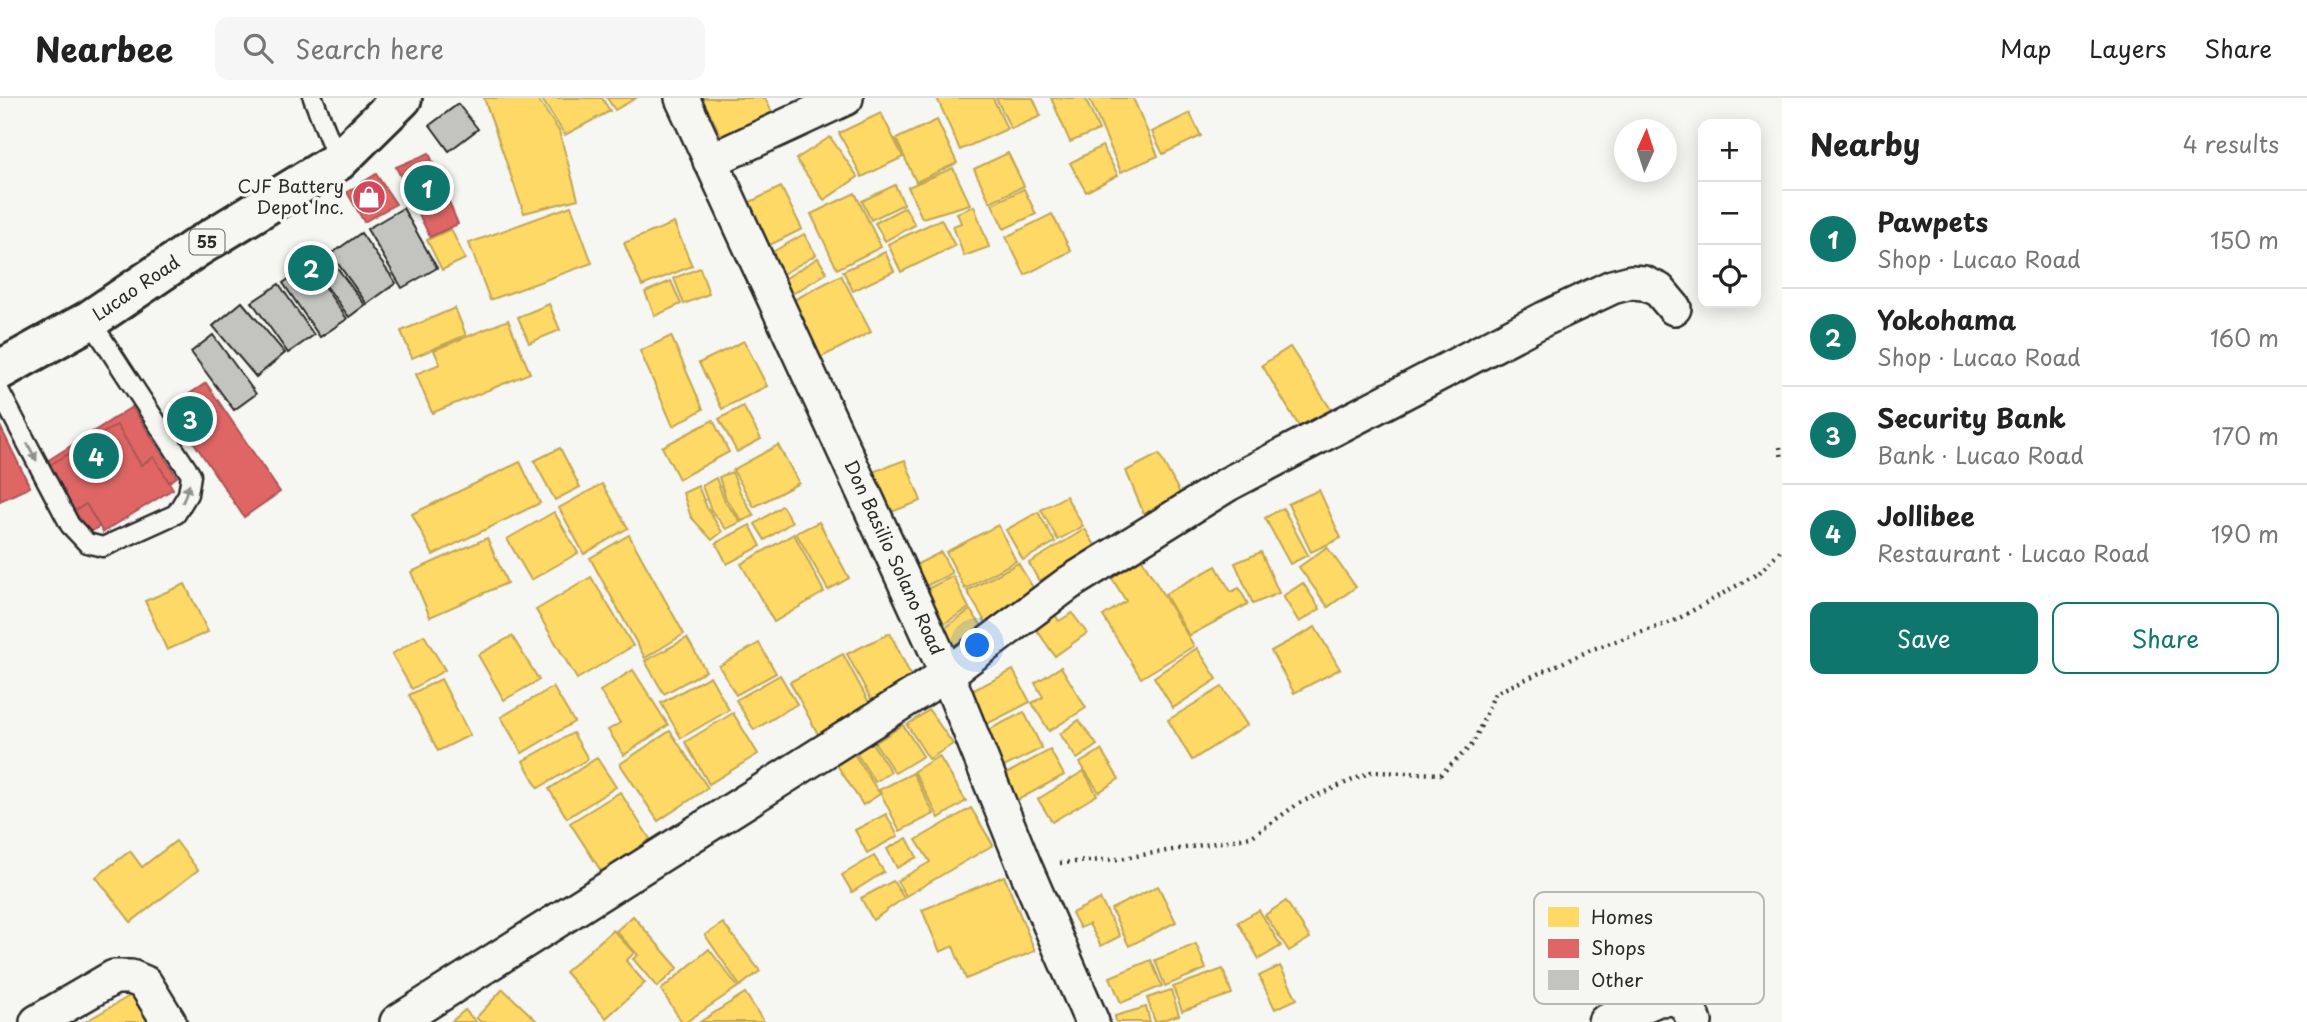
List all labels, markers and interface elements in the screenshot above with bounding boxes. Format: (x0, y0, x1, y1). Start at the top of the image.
search box (215, 17, 705, 80)
text: Nearbee (35, 23, 173, 73)
icon: search (239, 29, 277, 67)
text: Search here (295, 29, 444, 68)
text: Map (2000, 30, 2051, 66)
text: Layers (2089, 30, 2166, 66)
text: Share (2204, 30, 2272, 66)
north arrow (1614, 119, 1677, 182)
map controls (1698, 119, 1761, 308)
button: + (1698, 119, 1761, 182)
text: Nearby (1810, 121, 1920, 166)
text: 4 results (2183, 126, 2279, 161)
pin: 1 (404, 162, 450, 214)
place label: CJF Battery Depot Inc. (238, 172, 344, 220)
shop icon: CJF Battery Depot Inc. (350, 178, 388, 216)
button: − (1698, 182, 1761, 245)
text: Pawpets (1877, 202, 1988, 241)
text: 1 (1828, 222, 1839, 257)
text: 150 m (2210, 222, 2279, 257)
road number: 55 (190, 230, 224, 254)
text: Shop · Lucao Road (1877, 241, 2081, 276)
pin: 2 (288, 242, 334, 294)
button: locate (1698, 245, 1761, 308)
street label: Lucao Road (86, 248, 185, 327)
text: Yokohama (1877, 300, 2016, 339)
text: 2 (1825, 320, 1841, 355)
text: 160 m (2210, 320, 2279, 355)
text: Shop · Lucao Road (1877, 339, 2081, 374)
pin: 3 (167, 393, 213, 445)
text: Security Bank (1877, 398, 2066, 437)
text: 3 (1825, 418, 1841, 453)
text: 170 m (2212, 418, 2279, 453)
pin: 4 (73, 430, 119, 482)
text: Bank · Lucao Road (1877, 437, 2084, 472)
one-way arrow (26, 443, 38, 462)
street label: Don Basilio Solano Road (838, 455, 951, 659)
one-way arrow (181, 482, 192, 503)
text: Jollibee (1877, 496, 1975, 535)
text: 4 (1825, 516, 1841, 551)
text: 190 m (2211, 516, 2279, 551)
text: Restaurant · Lucao Road (1877, 535, 2149, 570)
button: Save (1810, 602, 2038, 674)
button: Share (2052, 602, 2279, 674)
your location (960, 628, 994, 662)
legend (1534, 892, 1764, 1004)
text: Homes (1591, 902, 1653, 930)
text: Shops (1591, 933, 1645, 961)
text: Other (1591, 965, 1643, 993)

